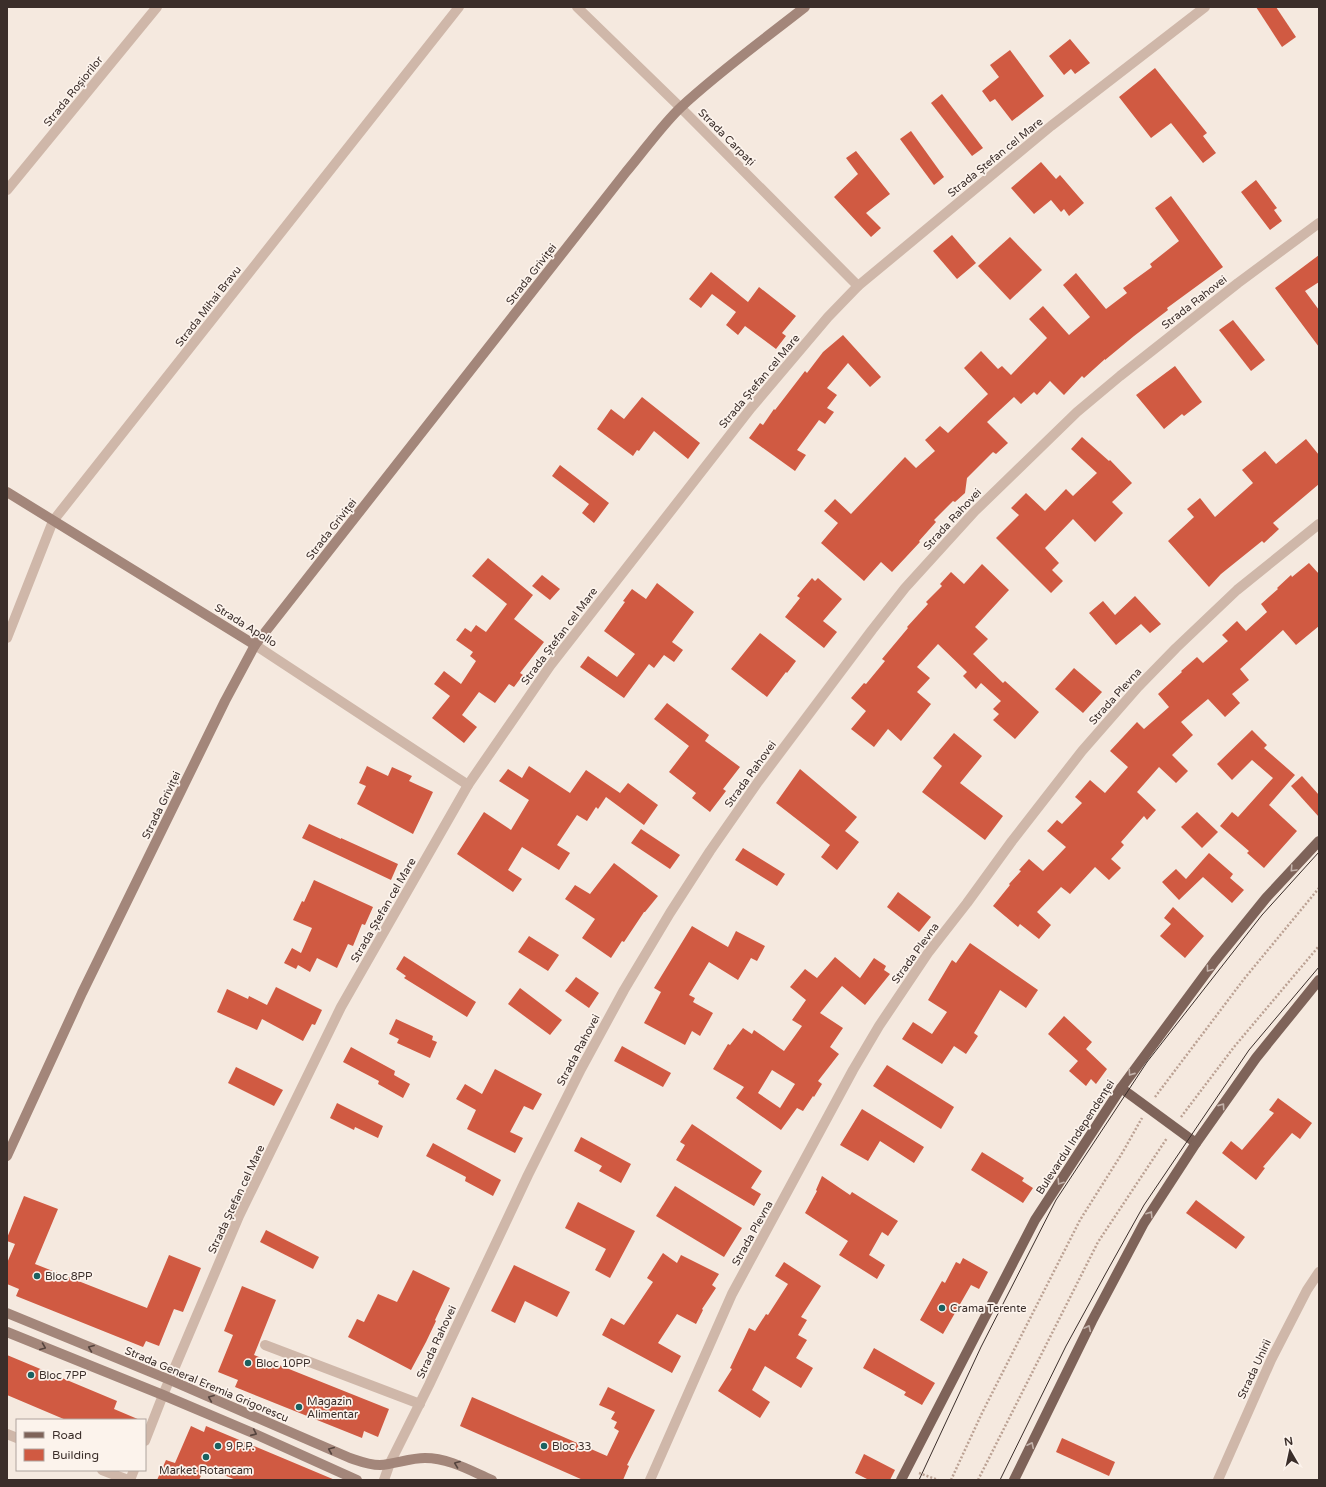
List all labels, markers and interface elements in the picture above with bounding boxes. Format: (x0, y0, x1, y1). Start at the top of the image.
street label: Strada Roșiorilor (41, 53, 106, 129)
street label: Strada Carpați (696, 106, 758, 168)
street label: Strada Ștefan cel Mare (945, 115, 1045, 200)
street label: Strada Griviței (503, 241, 559, 307)
street label: Strada Mihai Bravu (173, 263, 244, 349)
street label: Strada Rahovei (1159, 273, 1229, 332)
street label: Strada Ștefan cel Mare (716, 332, 802, 431)
street label: Strada Rahovei (921, 486, 984, 553)
street label: Strada Griviței (303, 496, 359, 562)
street label: Strada Ștefan cel Mare (519, 585, 600, 688)
street label: Strada Apollo (212, 601, 280, 650)
street label: Strada Plevna (1086, 665, 1144, 727)
street label: Strada Rahovei (722, 738, 779, 810)
street label: Strada Griviței (139, 769, 184, 841)
street label: Strada Ștefan cel Mare (348, 856, 419, 965)
one-way arrow (1290, 865, 1297, 872)
street label: Strada Plevna (889, 920, 942, 986)
one-way arrow (1206, 964, 1213, 971)
street label: Strada Rahovei (554, 1012, 603, 1088)
one-way arrow (1128, 1069, 1136, 1076)
street label: Bulevardul Independenței (1033, 1078, 1117, 1197)
one-way arrow (1217, 1103, 1224, 1110)
street label: Strada Ștefan cel Mare (206, 1143, 267, 1256)
one-way arrow (1057, 1178, 1065, 1185)
street label: Strada Plevna (729, 1199, 776, 1268)
one-way arrow (1145, 1211, 1153, 1218)
place label: Bloc 8PP (45, 1270, 92, 1283)
marker: Bloc 8PP (32, 1271, 42, 1281)
place label: Crama Terente (950, 1302, 1027, 1315)
marker: Crama Terente (937, 1303, 947, 1313)
street label: Strada Rahovei (414, 1304, 459, 1381)
one-way arrow (1083, 1325, 1091, 1333)
street label: Strada Unirii (1235, 1337, 1274, 1401)
one-way arrow (40, 1342, 47, 1350)
street label: Strada General Eremia Grigorescu (123, 1344, 291, 1425)
one-way arrow (88, 1345, 96, 1353)
place label: Bloc 10PP (256, 1357, 310, 1370)
marker: Bloc 10PP (243, 1358, 253, 1368)
place label: Bloc 7PP (39, 1369, 86, 1382)
marker: Bloc 7PP (26, 1370, 36, 1380)
one-way arrow (208, 1395, 216, 1403)
place label: Magazin Alimentar (307, 1395, 359, 1421)
marker: Magazin Alimentar (294, 1402, 304, 1412)
legend (16, 1419, 146, 1471)
text: Road (52, 1428, 82, 1442)
one-way arrow (251, 1429, 258, 1437)
north arrow (1270, 1431, 1310, 1471)
text: N (1283, 1435, 1294, 1449)
place label: 9 P.P. (226, 1440, 255, 1453)
place label: Bloc 33 (552, 1440, 592, 1453)
marker: 9 P.P. (213, 1441, 223, 1451)
marker: Bloc 33 (539, 1441, 549, 1451)
one-way arrow (1026, 1442, 1034, 1449)
one-way arrow (327, 1446, 334, 1454)
text: Building (52, 1448, 99, 1462)
marker: Market Rotancam (201, 1452, 211, 1462)
one-way arrow (453, 1461, 460, 1469)
place label: Market Rotancam (159, 1464, 253, 1477)

